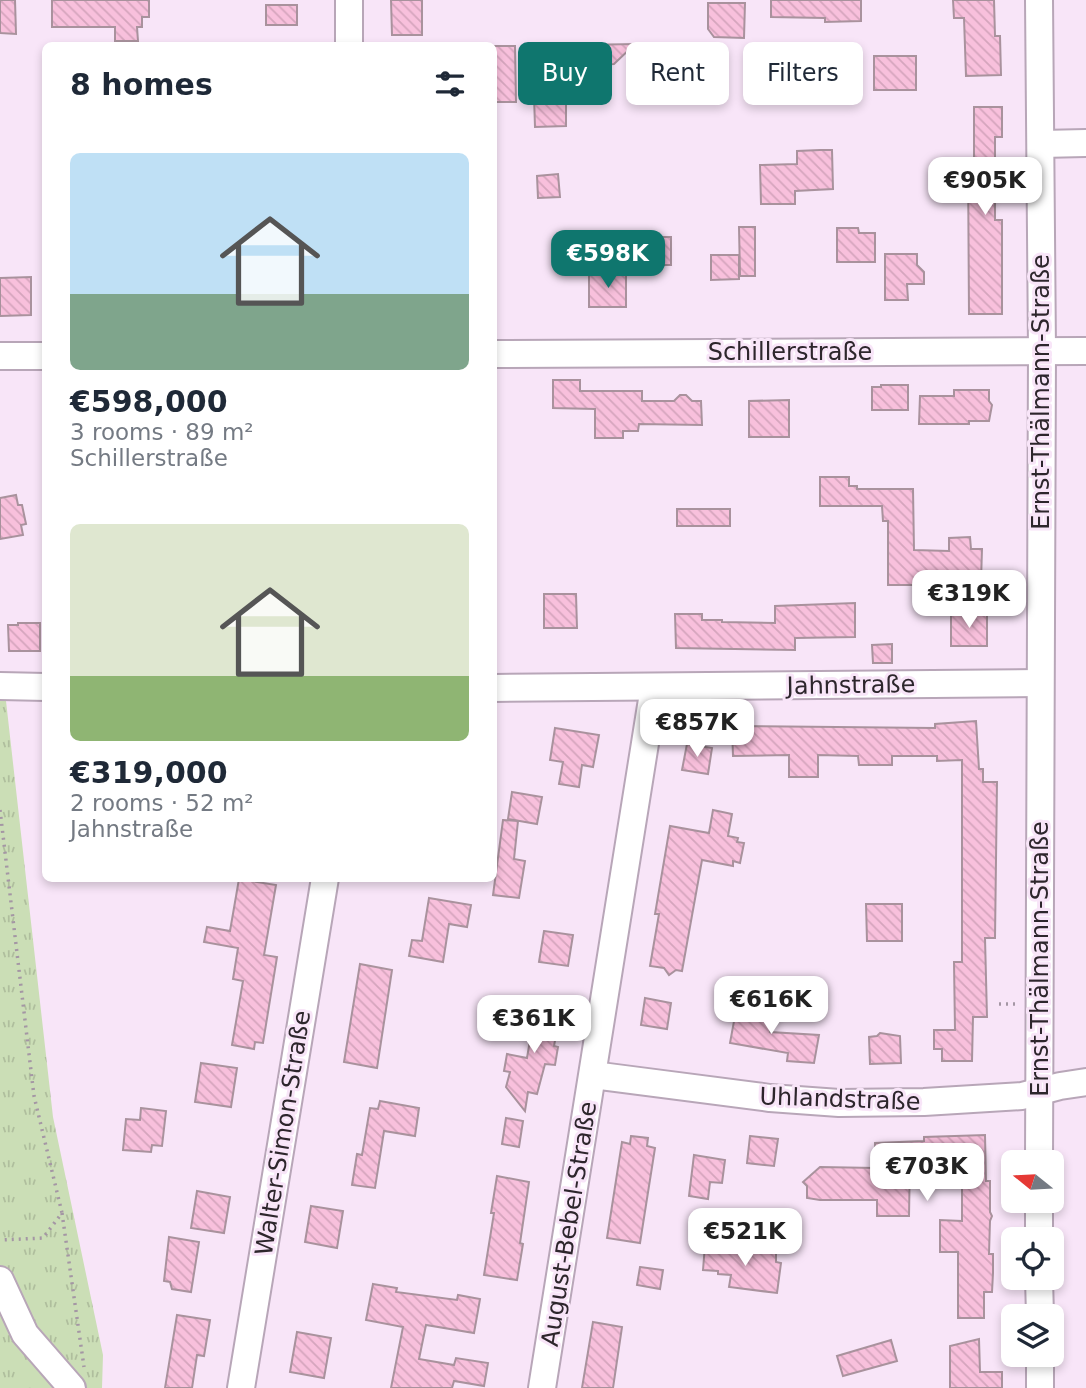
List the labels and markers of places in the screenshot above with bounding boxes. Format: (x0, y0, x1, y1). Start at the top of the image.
pin: €905K (936, 158, 1034, 217)
pin: €598K (559, 230, 657, 290)
pin: €319K (920, 570, 1018, 630)
pin: €857K (648, 700, 746, 759)
pin: €616K (722, 976, 820, 1036)
pin: €361K (485, 996, 583, 1055)
pin: €703K (878, 1144, 976, 1203)
pin: €521K (696, 1208, 794, 1268)

